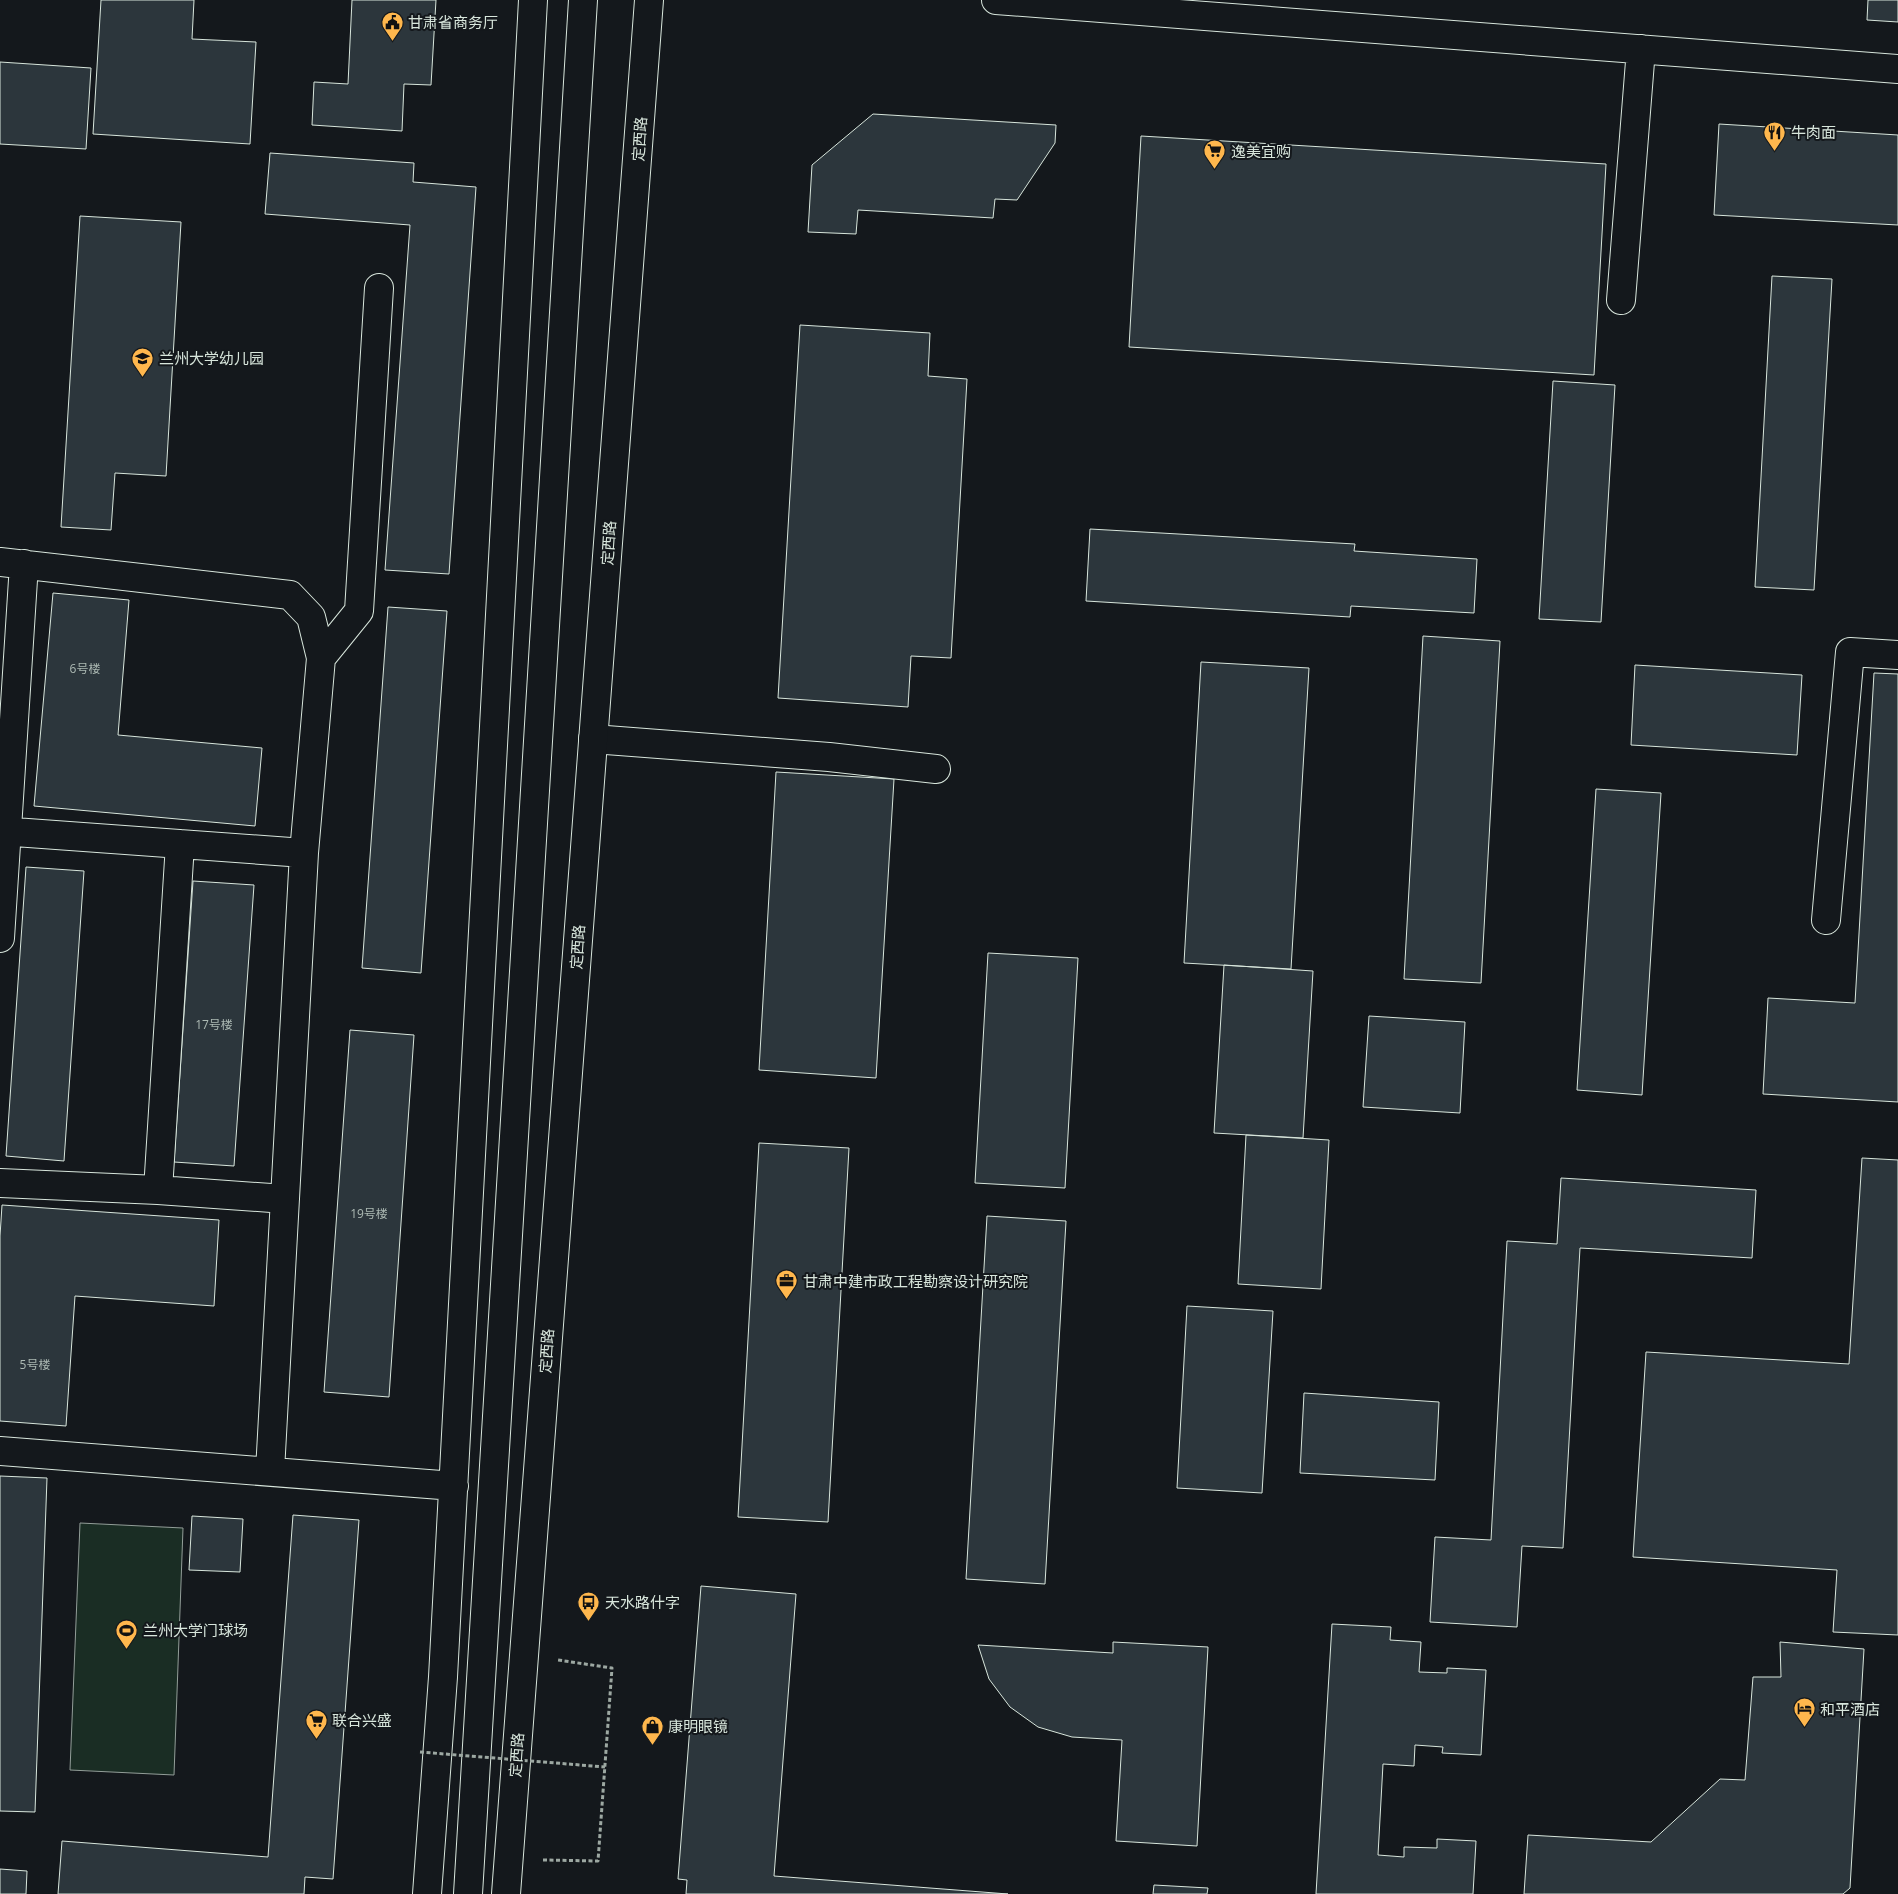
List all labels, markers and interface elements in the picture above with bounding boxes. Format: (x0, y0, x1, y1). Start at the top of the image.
public building icon: 甘肃省商务厅 (380, 10, 404, 41)
place label: 甘肃省商务厅 (408, 12, 498, 32)
street label: 定西路 (627, 116, 651, 162)
restaurant icon: 牛肉面 (1763, 120, 1787, 151)
place label: 牛肉面 (1791, 122, 1836, 142)
supermarket icon: 逸美宜购 (1203, 139, 1227, 170)
place label: 逸美宜购 (1231, 141, 1291, 161)
school or university icon: 兰州大学幼儿园 (131, 346, 155, 377)
place label: 兰州大学幼儿园 (159, 348, 264, 368)
street label: 定西路 (596, 520, 620, 566)
house number: 6号楼 (70, 660, 100, 677)
street label: 定西路 (565, 924, 589, 970)
house number: 17号楼 (195, 1016, 233, 1033)
house number: 19号楼 (350, 1205, 388, 1222)
office icon: 甘肃中建市政工程勘察设计研究院 (775, 1269, 799, 1300)
place label: 甘肃中建市政工程勘察设计研究院 (803, 1271, 1028, 1291)
street label: 定西路 (534, 1328, 558, 1374)
house number: 5号楼 (20, 1356, 50, 1373)
bus stop icon: 天水路什字 (577, 1590, 601, 1621)
place label: 天水路什字 (605, 1592, 680, 1612)
sports icon: 兰州大学门球场 (115, 1618, 139, 1649)
place label: 兰州大学门球场 (143, 1620, 248, 1640)
hotel icon: 和平酒店 (1792, 1697, 1816, 1728)
place label: 和平酒店 (1820, 1699, 1880, 1719)
supermarket icon: 联合兴盛 (304, 1708, 328, 1739)
place label: 联合兴盛 (332, 1710, 392, 1730)
shop icon: 康明眼镜 (640, 1714, 664, 1745)
place label: 康明眼镜 (668, 1716, 728, 1736)
street label: 定西路 (504, 1732, 528, 1778)

